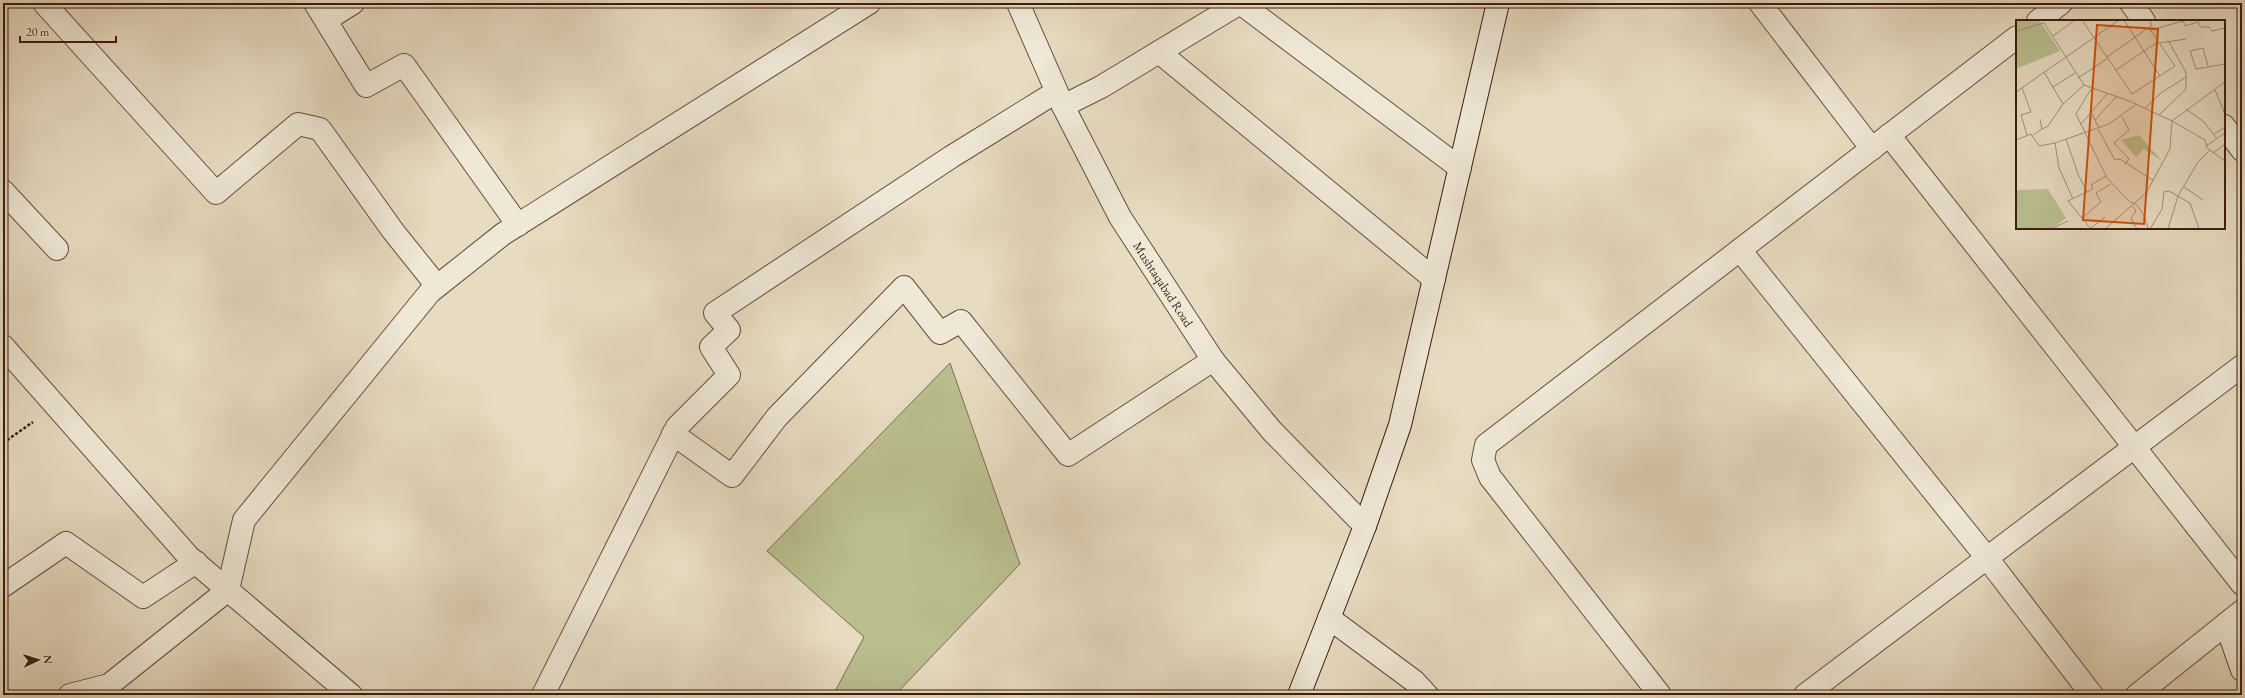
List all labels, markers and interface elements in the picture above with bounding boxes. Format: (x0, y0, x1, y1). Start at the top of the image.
scale bar (20, 18, 116, 44)
inset map (2016, 20, 2225, 229)
text: 20 m (26, 24, 50, 40)
street label: Mushtaqabad Road (1130, 238, 1198, 330)
north arrow (18, 640, 58, 680)
text: N (41, 654, 55, 664)

